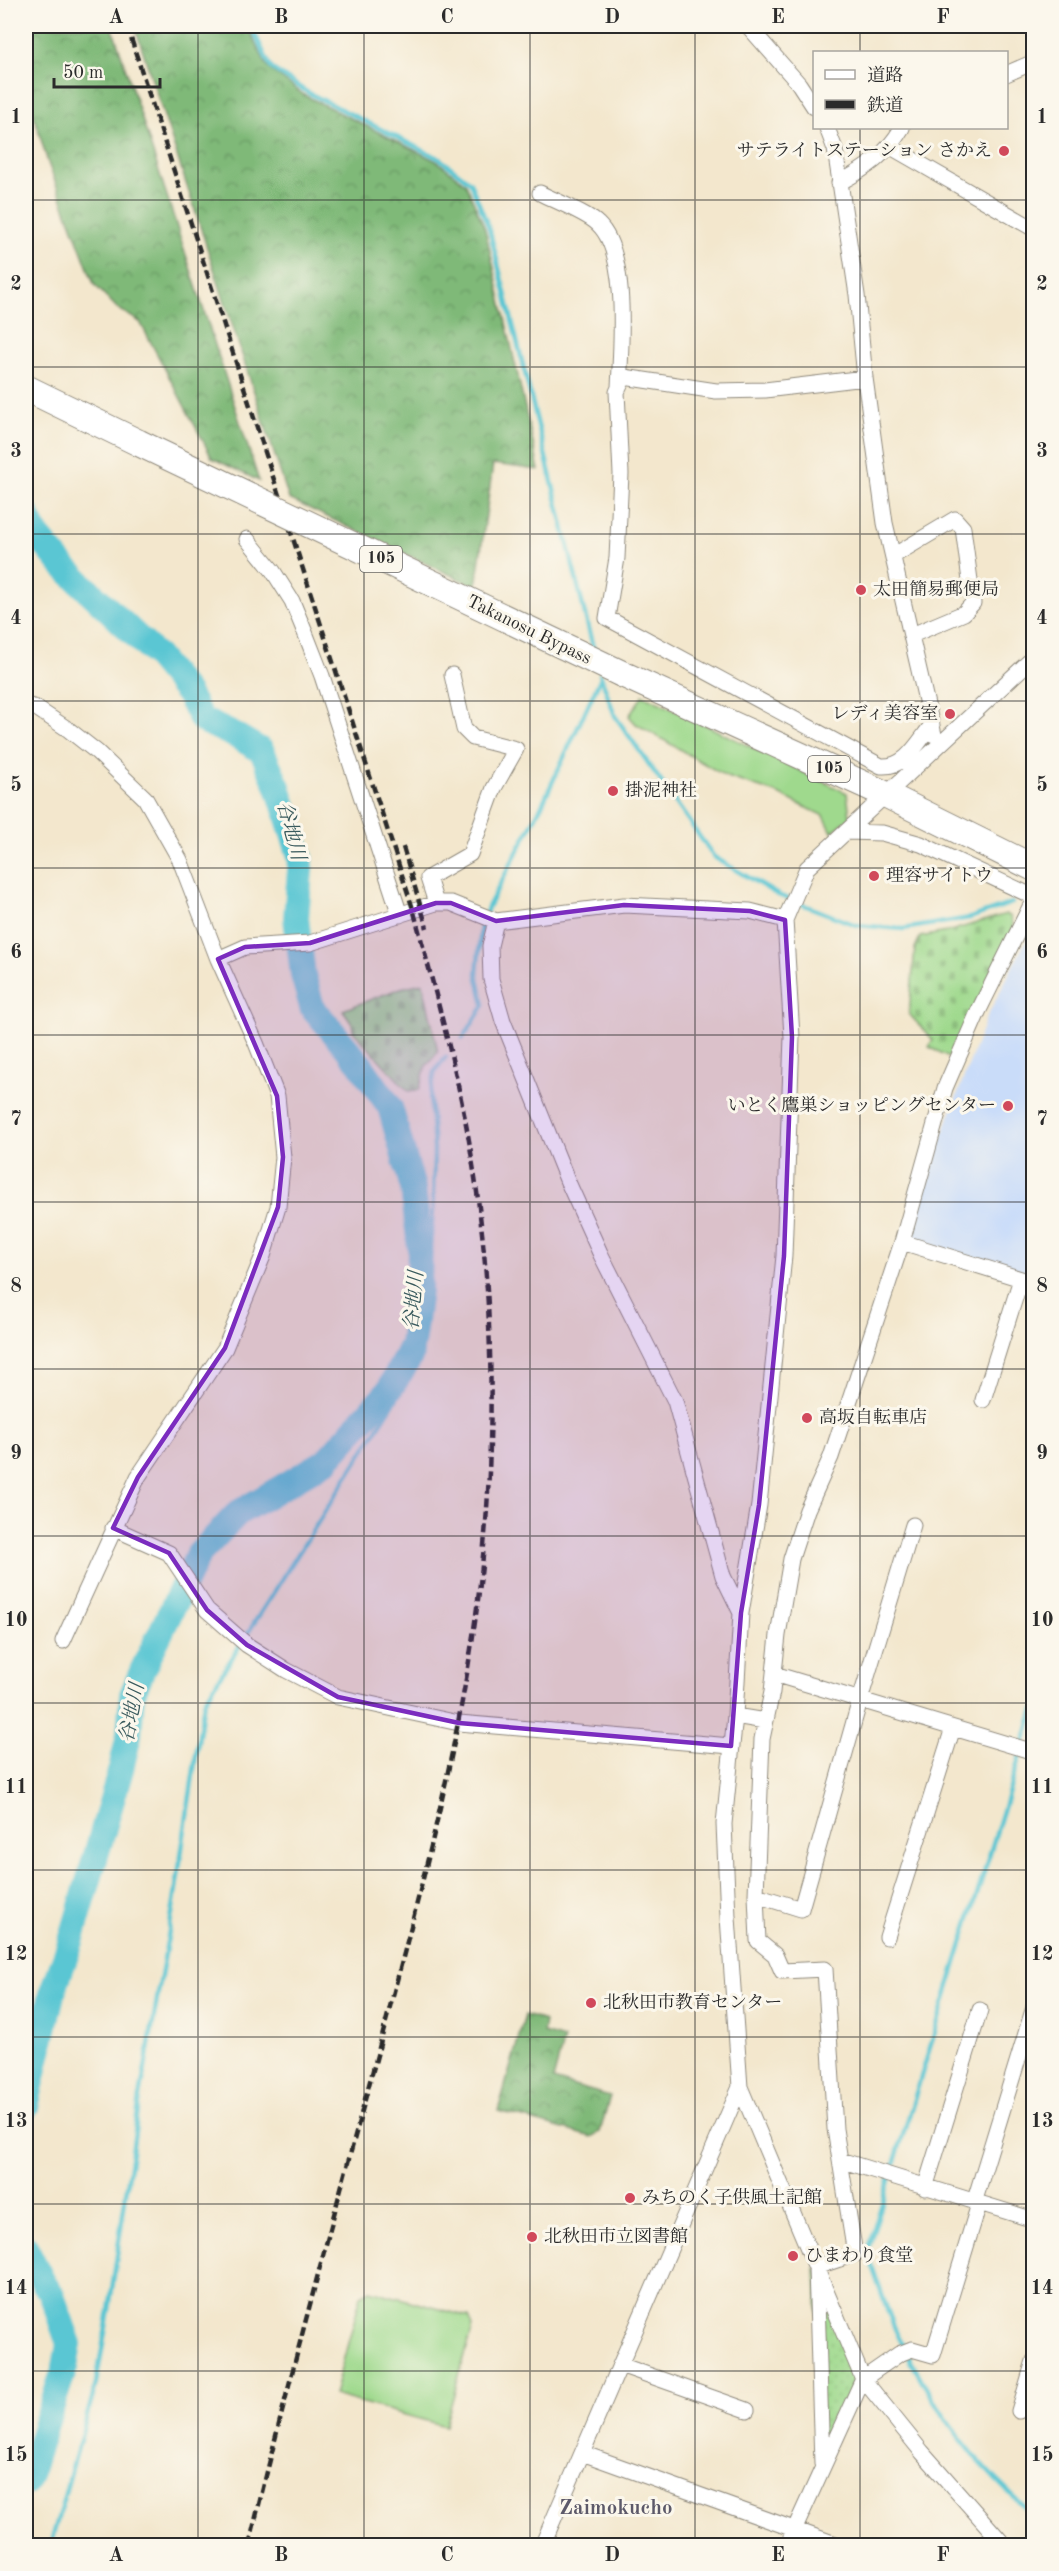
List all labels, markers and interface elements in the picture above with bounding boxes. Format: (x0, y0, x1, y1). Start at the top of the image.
text: A (108, 8, 124, 28)
text: B (274, 8, 288, 28)
text: C (440, 8, 454, 28)
text: D (604, 8, 620, 28)
text: E (771, 8, 785, 28)
text: F (936, 8, 950, 28)
scale bar (54, 51, 160, 89)
legend (813, 51, 1008, 129)
text: 50 m (63, 64, 103, 82)
text: 道路 (867, 65, 903, 85)
text: 鉄道 (867, 95, 903, 115)
text: 1 (10, 108, 22, 128)
text: 1 (1036, 108, 1048, 128)
place label: サテライトステーション さかえ (737, 141, 992, 160)
marker: サテライトステーション さかえ (997, 144, 1011, 158)
text: 2 (10, 275, 22, 295)
text: 2 (1036, 275, 1048, 295)
text: 3 (10, 442, 22, 462)
text: 3 (1036, 442, 1048, 462)
road number: 105 (360, 546, 402, 572)
place label: 太田簡易郵便局 (873, 579, 999, 599)
marker: 太田簡易郵便局 (854, 583, 868, 597)
street label: Takanosu Bypass (464, 592, 594, 668)
text: 4 (10, 609, 22, 629)
text: 4 (1036, 609, 1048, 629)
place label: レディ美容室 (831, 703, 938, 723)
marker: レディ美容室 (943, 707, 957, 721)
road number: 105 (808, 756, 850, 782)
text: 5 (10, 775, 22, 796)
text: 5 (1036, 775, 1048, 796)
place label: 掛泥神社 (625, 780, 697, 800)
marker: 掛泥神社 (606, 784, 620, 798)
water label: 谷地川 (273, 799, 310, 864)
place label: 理容サイトウ (886, 865, 993, 885)
marker: 理容サイトウ (867, 869, 881, 883)
text: 6 (10, 943, 22, 963)
text: 6 (1036, 943, 1048, 963)
place label: いとく鷹巣ショッピングセンター (727, 1095, 996, 1115)
marker: いとく鷹巣ショッピングセンター (1001, 1099, 1015, 1113)
text: 7 (10, 1110, 22, 1130)
text: 7 (1036, 1110, 1048, 1130)
water label: 谷地川 (400, 1268, 428, 1332)
text: 8 (10, 1277, 22, 1297)
text: 8 (1036, 1277, 1048, 1297)
place label: 高坂自転車店 (819, 1407, 927, 1427)
marker: 高坂自転車店 (800, 1411, 814, 1425)
text: 9 (10, 1444, 22, 1464)
text: 9 (1036, 1444, 1048, 1464)
text: 10 (4, 1611, 28, 1631)
text: 10 (1030, 1611, 1054, 1631)
water label: 谷地川 (115, 1679, 149, 1744)
text: 11 (4, 1778, 28, 1798)
text: 11 (1030, 1778, 1054, 1798)
text: 12 (4, 1945, 28, 1965)
text: 12 (1030, 1945, 1054, 1965)
place label: 北秋田市教育センター (603, 1992, 782, 2012)
marker: 北秋田市教育センター (584, 1996, 598, 2010)
text: 13 (4, 2112, 28, 2132)
text: 13 (1030, 2112, 1054, 2132)
place label: みちのく子供風土記館 (642, 2187, 822, 2207)
marker: みちのく子供風土記館 (623, 2191, 637, 2205)
place label: 北秋田市立図書館 (544, 2226, 688, 2246)
marker: 北秋田市立図書館 (525, 2230, 539, 2244)
place label: ひまわり食堂 (805, 2245, 913, 2265)
marker: ひまわり食堂 (786, 2249, 800, 2263)
text: 14 (4, 2279, 28, 2299)
text: 14 (1030, 2279, 1054, 2299)
text: 15 (4, 2445, 28, 2466)
text: 15 (1030, 2445, 1054, 2466)
district label: Zaimokucho (559, 2498, 673, 2519)
text: A (108, 2546, 124, 2566)
text: B (274, 2546, 288, 2566)
text: C (440, 2546, 454, 2566)
text: D (604, 2546, 620, 2566)
text: E (771, 2546, 785, 2566)
text: F (936, 2546, 950, 2566)

